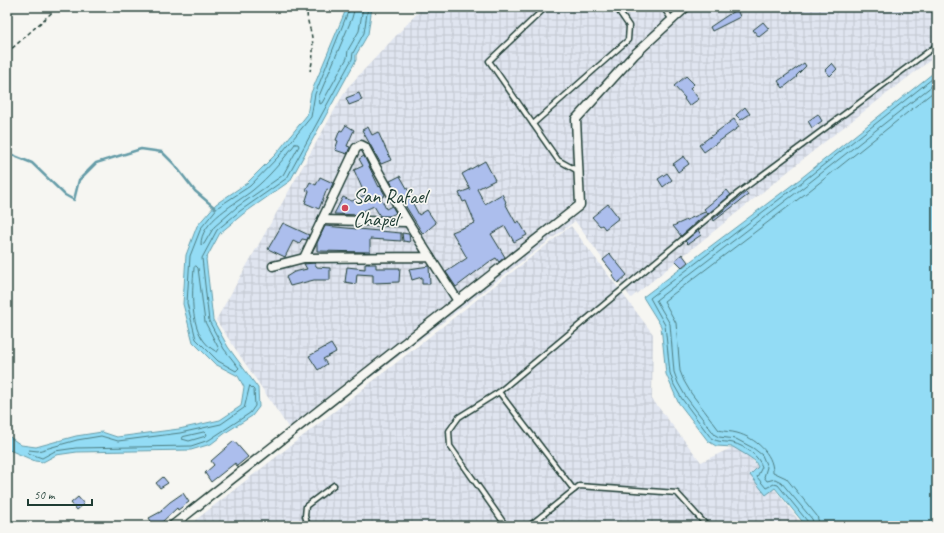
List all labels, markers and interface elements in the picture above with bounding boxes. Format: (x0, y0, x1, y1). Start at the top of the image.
place label: San Rafael Chapel (353, 184, 431, 232)
marker: San Rafael Chapel (340, 203, 350, 213)
scale bar (28, 481, 92, 507)
text: 50 m (34, 487, 56, 503)

